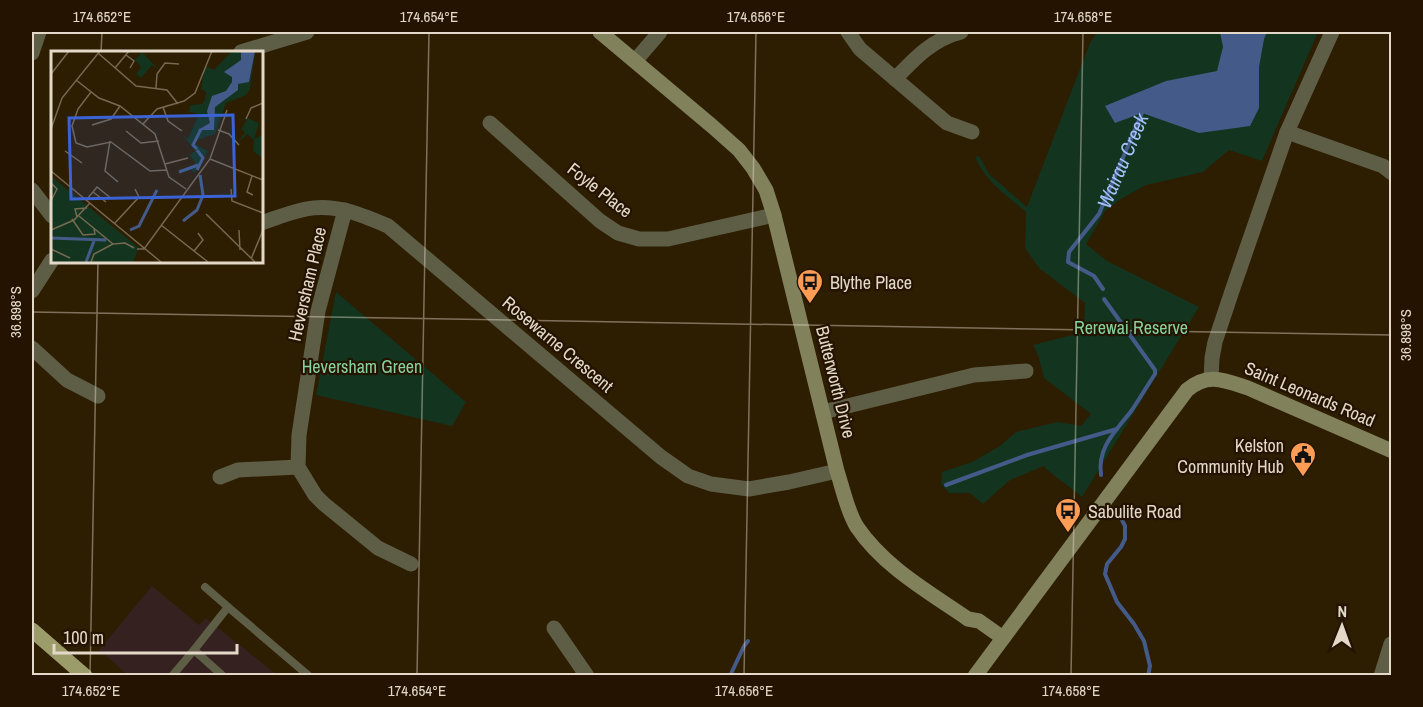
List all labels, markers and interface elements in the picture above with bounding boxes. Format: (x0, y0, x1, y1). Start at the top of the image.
text: 174.652°E (73, 6, 131, 27)
text: 174.654°E (400, 6, 458, 27)
text: 174.656°E (727, 6, 785, 27)
text: 174.658°E (1054, 6, 1112, 27)
inset map (51, 51, 262, 262)
water label: Wairau Creek (1090, 108, 1154, 212)
street label: Foyle Place (562, 157, 638, 223)
street label: Heversham Place (282, 224, 332, 344)
bus stop icon: Blythe Place (795, 267, 825, 305)
place label: Blythe Place (830, 270, 912, 295)
text: 36.898°S (5, 286, 26, 338)
street label: Rosewarne Crescent (497, 290, 619, 398)
text: 36.898°S (1395, 309, 1416, 361)
park label: Rerewai Reserve (1074, 315, 1188, 340)
street label: Butterworth Drive (810, 323, 862, 441)
park label: Heversham Green (302, 354, 422, 379)
street label: Saint Leonards Road (1241, 355, 1379, 433)
place label: Kelston Community Hub (1177, 433, 1284, 479)
public building icon: Kelston Community Hub (1288, 440, 1318, 478)
bus stop icon: Sabulite Road (1053, 496, 1083, 534)
place label: Sabulite Road (1088, 499, 1182, 524)
north arrow (1312, 596, 1372, 656)
text: N (1337, 600, 1347, 622)
scale bar (54, 617, 237, 655)
text: 100 m (63, 625, 104, 650)
text: 174.652°E (62, 680, 120, 701)
text: 174.654°E (388, 680, 446, 701)
text: 174.656°E (715, 680, 773, 701)
text: 174.658°E (1042, 680, 1100, 701)

